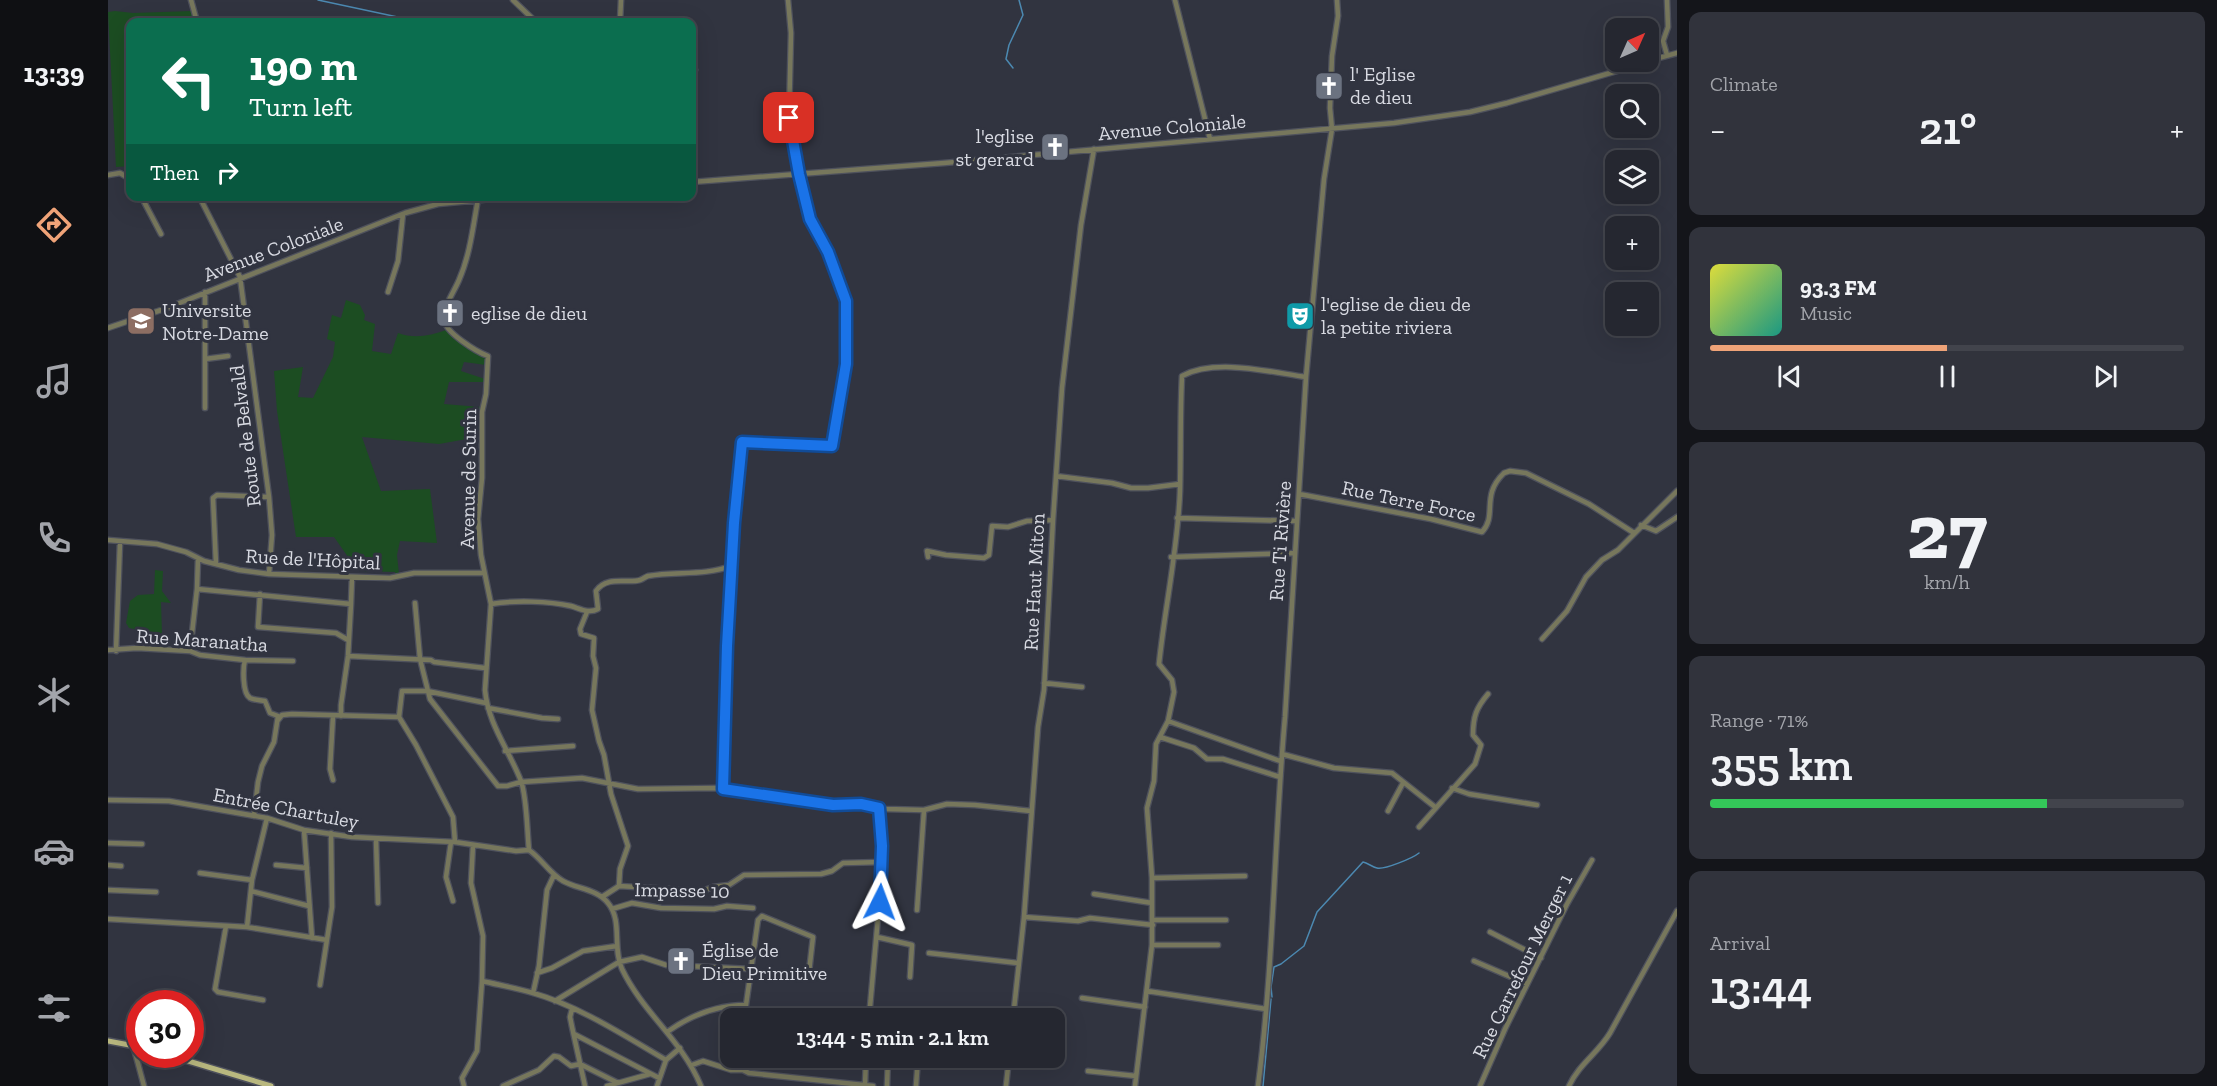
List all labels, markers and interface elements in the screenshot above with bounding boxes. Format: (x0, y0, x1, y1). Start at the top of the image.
north arrow (1605, 18, 1659, 72)
map controls (1605, 18, 1659, 336)
text: 190 m (249, 40, 357, 91)
icon: left (150, 42, 228, 120)
text: 13:39 (24, 57, 84, 89)
place label: l' Eglise de dieu (1350, 62, 1415, 109)
church icon: l' Eglise de dieu (1313, 70, 1345, 102)
text: Climate (1710, 72, 1778, 96)
button: search (1605, 84, 1659, 138)
text: Turn left (249, 91, 352, 123)
pin (763, 92, 814, 143)
icon: arrive (772, 101, 805, 134)
text: 21° (1919, 102, 1977, 156)
street label: Avenue Coloniale (1097, 109, 1247, 145)
text: − (1710, 110, 1725, 149)
text: + (2170, 110, 2184, 149)
place label: l'eglise st gerard (955, 124, 1034, 171)
church icon: l'eglise st gerard (1039, 131, 1071, 163)
button: layers (1605, 150, 1659, 204)
icon: right (211, 156, 244, 189)
text: Then (150, 159, 199, 186)
icon: directions (33, 204, 75, 246)
street label: Avenue Coloniale (200, 211, 346, 287)
button: + (1605, 216, 1659, 270)
text: 93.3 FM (1800, 274, 1877, 301)
button: − (1605, 282, 1659, 336)
place label: l'eglise de dieu de la petite riviera (1321, 292, 1471, 339)
church icon: eglise de dieu (434, 297, 466, 329)
place label: Universite Notre-Dame (162, 298, 269, 345)
theatre icon: l'eglise de dieu de la petite riviera (1284, 300, 1316, 332)
place label: eglise de dieu (471, 301, 587, 325)
text: Music (1800, 301, 1852, 325)
school or university icon: Universite Notre-Dame (125, 305, 157, 337)
icon: music (33, 360, 75, 402)
icon: previous (1773, 360, 1806, 393)
icon: pause (1931, 360, 1964, 393)
icon: next (2089, 360, 2122, 393)
street label: Route de Belvald (224, 364, 266, 508)
street label: Avenue de Surin (455, 408, 481, 549)
street label: Rue Terre Force (1340, 475, 1478, 527)
street label: Rue Ti Rivière (1264, 480, 1296, 602)
text: 27 (1907, 484, 1987, 578)
street label: Rue Haut Miton (1018, 512, 1050, 651)
icon: phone (33, 517, 75, 559)
street label: Rue de l'Hôpital (245, 543, 381, 575)
text: km/h (1924, 570, 1970, 594)
street label: Rue Maranatha (135, 623, 269, 657)
icon: climate (33, 674, 75, 716)
text: Range · 71% (1710, 708, 1808, 732)
text: 355 km (1710, 738, 1852, 792)
street label: Entrée Chartuley (211, 782, 362, 834)
icon: car (33, 830, 75, 872)
position arrow (848, 870, 912, 934)
street label: Rue Carrefour Merger 1 (1467, 870, 1577, 1062)
street label: Impasse 10 (634, 877, 730, 903)
text: Arrival (1710, 931, 1770, 955)
place label: Église de Dieu Primitive (702, 938, 827, 985)
church icon: Église de Dieu Primitive (665, 945, 697, 977)
text: 13:44 (1710, 961, 1812, 1015)
icon: filters (33, 987, 75, 1029)
speed limit sign: 30 (126, 990, 204, 1068)
text: 13:44 · 5 min · 2.1 km (796, 1024, 989, 1051)

